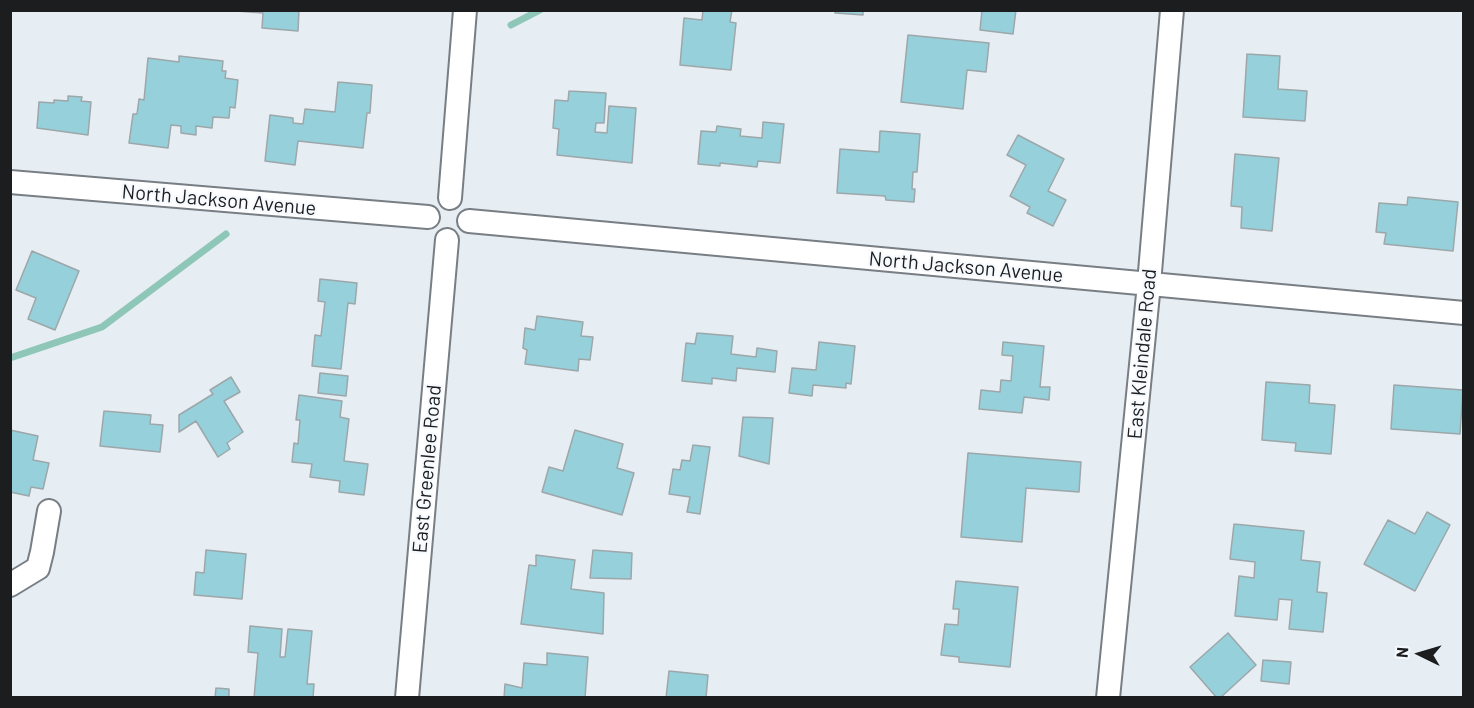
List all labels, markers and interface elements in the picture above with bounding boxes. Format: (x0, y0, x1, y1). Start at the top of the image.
street label: North Jackson Avenue (121, 180, 317, 220)
street label: North Jackson Avenue (868, 247, 1064, 287)
street label: East Kleindale Road (1123, 268, 1161, 440)
street label: East Greenlee Road (408, 384, 446, 554)
north arrow (1390, 624, 1450, 684)
text: N (1392, 646, 1411, 659)

